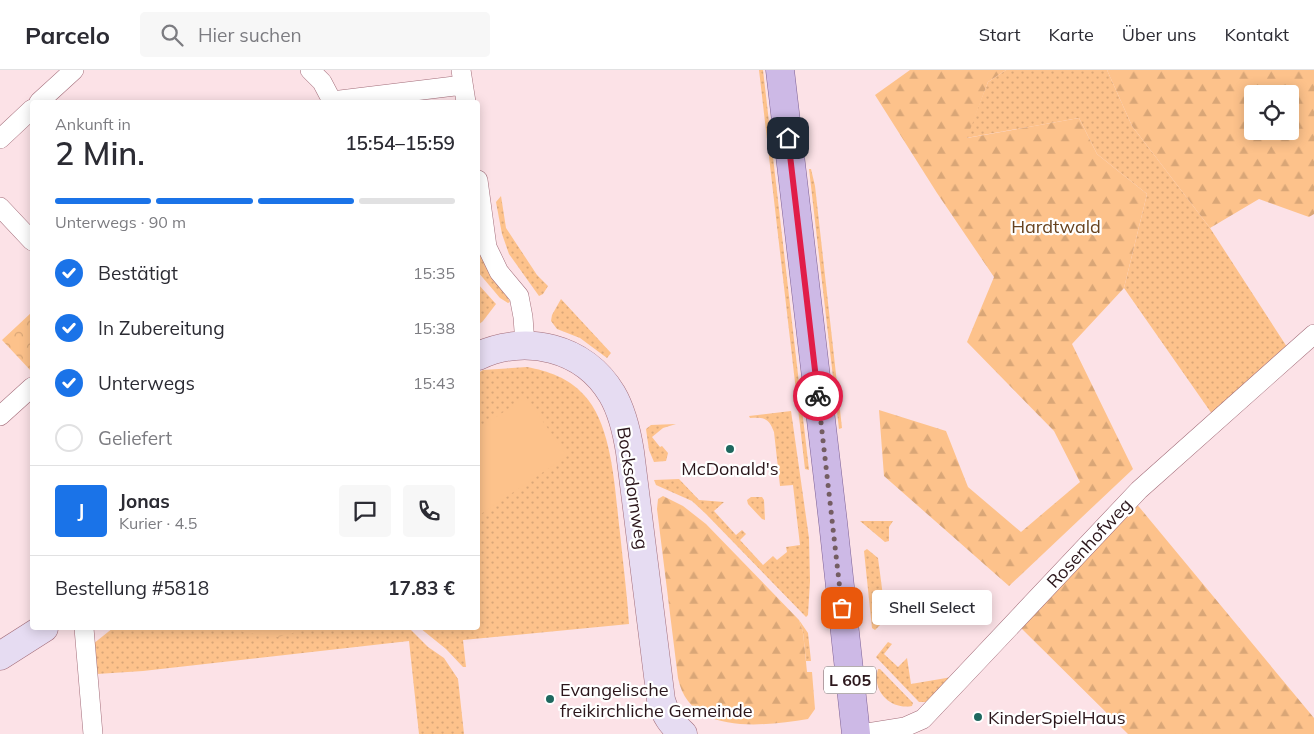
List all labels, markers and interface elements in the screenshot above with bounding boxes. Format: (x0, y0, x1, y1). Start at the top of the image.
search box (140, 12, 490, 57)
text: Parcelo (25, 20, 110, 50)
icon: search (158, 21, 186, 49)
text: Hier suchen (198, 23, 302, 47)
text: Start (979, 23, 1020, 46)
text: Karte (1048, 23, 1094, 46)
text: Über uns (1122, 23, 1197, 46)
text: Kontakt (1225, 23, 1289, 46)
map controls (1244, 85, 1299, 140)
button: locate (1244, 85, 1299, 140)
text: Ankunft in (55, 114, 131, 134)
pin (767, 117, 809, 159)
icon: home (774, 124, 802, 152)
text: 15:54–15:59 (345, 131, 455, 155)
text: 2 Min. (55, 133, 145, 173)
text: Unterwegs · 90 m (55, 212, 186, 232)
park label: Hardtwald (1011, 215, 1101, 238)
icon: check (55, 259, 83, 287)
text: Bestätigt (98, 261, 178, 285)
text: 15:35 (413, 263, 455, 283)
icon: check (55, 314, 83, 342)
text: In Zubereitung (98, 316, 225, 340)
text: 15:38 (413, 318, 455, 338)
icon: check (55, 369, 83, 397)
text: Unterwegs (98, 371, 195, 395)
courier (793, 371, 843, 421)
text: 15:43 (413, 373, 455, 393)
icon: bike (804, 382, 832, 410)
street label: Bocksdornweg (612, 425, 654, 551)
text: Geliefert (98, 426, 172, 450)
marker: McDonald's (724, 443, 736, 455)
place label: McDonald's (681, 457, 779, 480)
button: chat (339, 485, 391, 537)
button: phone (403, 485, 455, 537)
text: Jonas (119, 489, 170, 513)
street label: Rosenhofweg (1041, 493, 1137, 593)
text: J (78, 499, 84, 523)
text: Kurier · 4.5 (119, 513, 197, 533)
text: Bestellung #5818 (55, 576, 209, 600)
text: 17.83 € (388, 576, 455, 600)
pin (821, 587, 863, 629)
callout: Shell Select (872, 590, 992, 626)
icon: bag (828, 594, 856, 622)
text: Shell Select (889, 597, 975, 617)
road number: L 605 (824, 666, 876, 694)
place label: Evangelische freikirchliche Gemeinde (560, 678, 753, 722)
marker: Evangelische freikirchliche Gemeinde (544, 693, 556, 705)
place label: KinderSpielHaus (988, 706, 1126, 729)
marker: KinderSpielHaus (972, 711, 984, 723)

